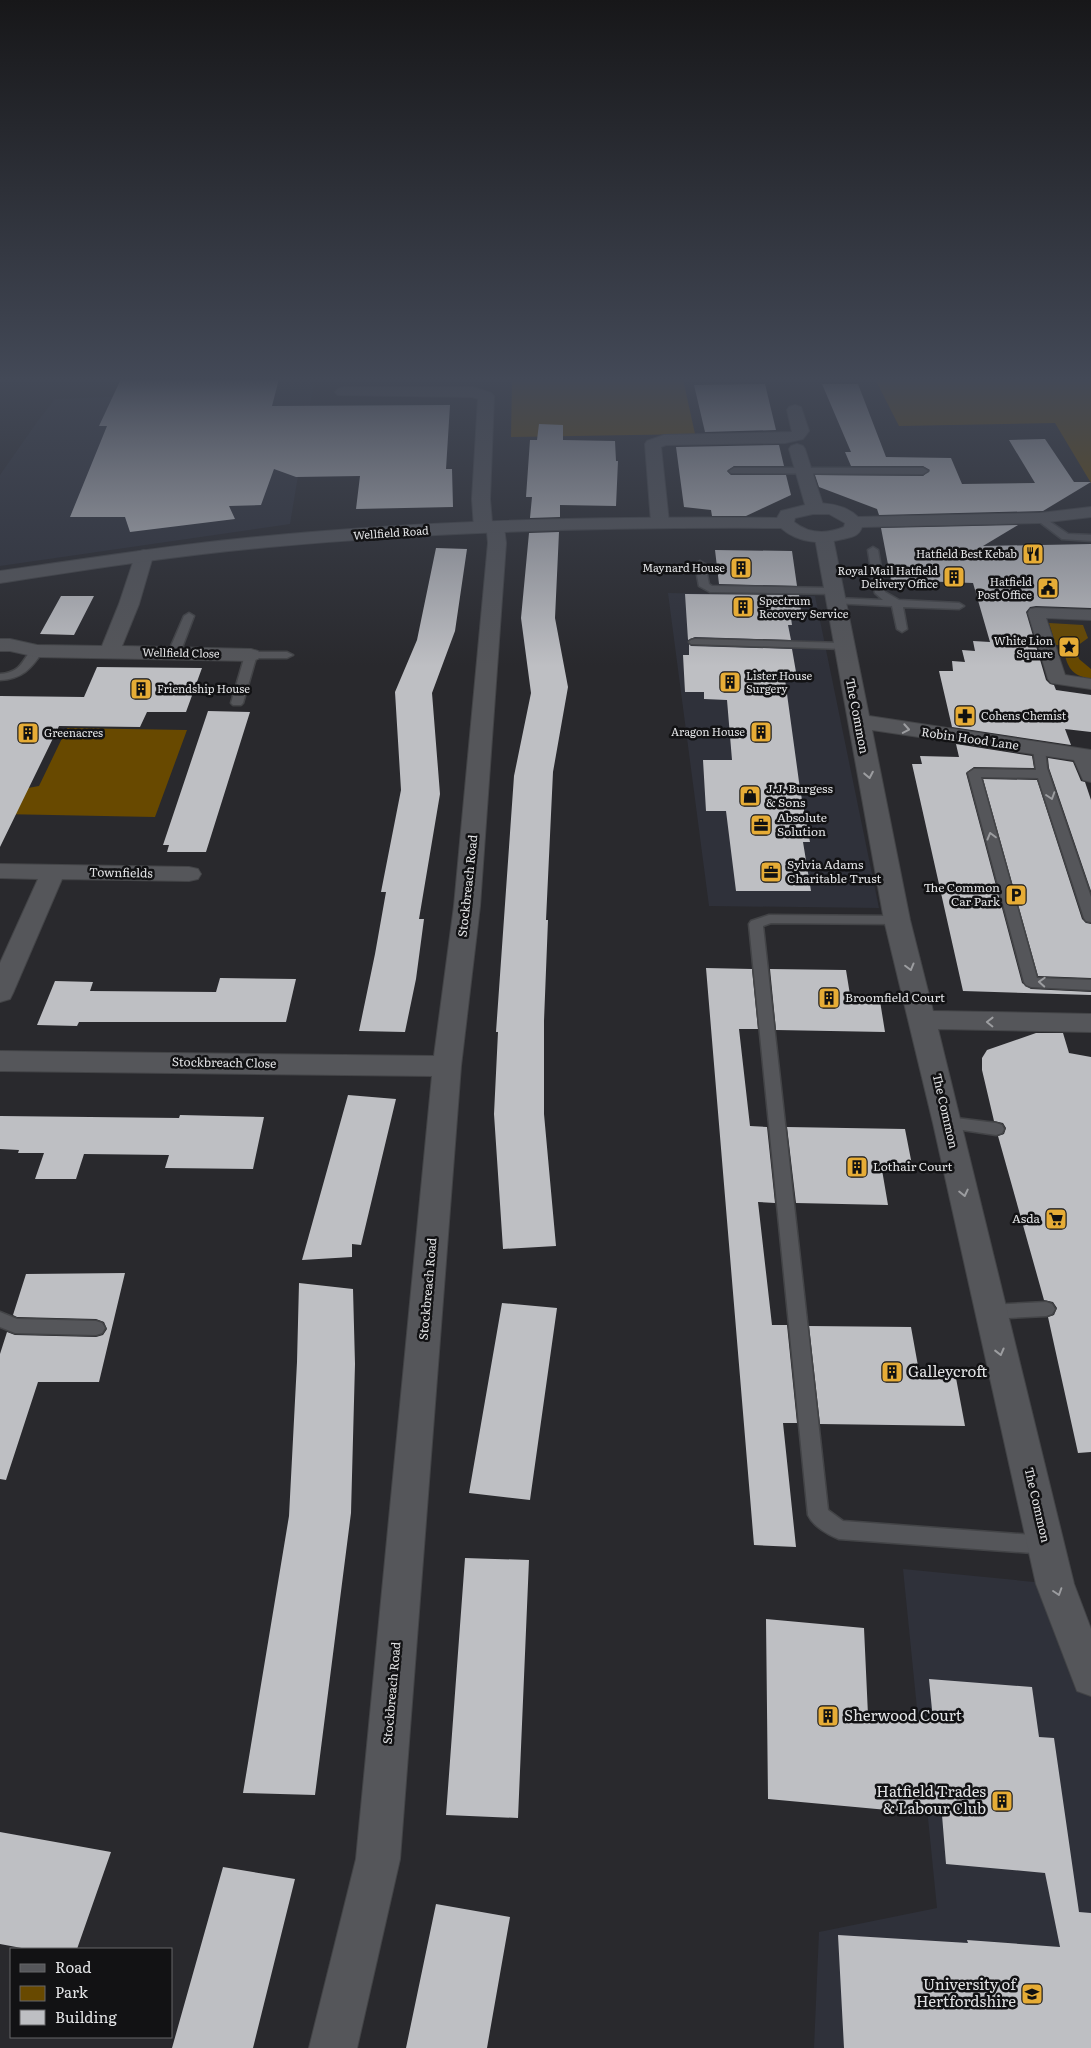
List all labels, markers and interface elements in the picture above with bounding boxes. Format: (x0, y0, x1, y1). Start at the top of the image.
street label: Wellfield Road (353, 521, 430, 543)
restaurant icon: Hatfield Best Kebab (1021, 542, 1045, 566)
place label: Hatfield Best Kebab (916, 545, 1017, 561)
building icon: Maynard House (729, 556, 753, 580)
place label: Maynard House (642, 559, 725, 575)
place label: Royal Mail Hatfield Delivery Office (838, 562, 938, 591)
building icon: Royal Mail Hatfield Delivery Office (942, 565, 966, 589)
place label: Hatfield Post Office (977, 573, 1032, 602)
public building icon: Hatfield Post Office (1036, 576, 1060, 600)
place label: Spectrum Recovery Service (759, 592, 849, 621)
building icon: Spectrum Recovery Service (731, 595, 755, 619)
place label: White Lion Square (994, 632, 1053, 661)
place icon: White Lion Square (1057, 635, 1081, 659)
street label: Wellfield Close (142, 643, 220, 661)
place label: Lister House Surgery (746, 667, 812, 696)
building icon: Lister House Surgery (718, 670, 742, 694)
street label: The Common (842, 676, 874, 755)
building icon: Friendship House (129, 677, 153, 701)
place label: Friendship House (157, 680, 250, 696)
pharmacy icon: Cohens Chemist (953, 704, 977, 728)
place label: Cohens Chemist (981, 707, 1067, 723)
building icon: Aragon House (749, 720, 773, 744)
building icon: Greenacres (16, 721, 40, 745)
street label: Robin Hood Lane (920, 722, 1020, 754)
place label: Aragon House (671, 723, 745, 739)
place label: Greenacres (44, 724, 103, 740)
one-way arrow (901, 724, 910, 734)
one-way arrow (863, 770, 873, 779)
place label: J.J. Burgess & Sons (766, 779, 833, 811)
shop icon: J.J. Burgess & Sons (738, 784, 762, 808)
one-way arrow (1045, 791, 1055, 800)
place label: Absolute Solution (777, 808, 827, 840)
office icon: Absolute Solution (749, 813, 773, 837)
one-way arrow (986, 832, 997, 841)
street label: Stockbreach Road (453, 833, 481, 938)
place label: Sylvia Adams Charitable Trust (787, 855, 881, 887)
office icon: Sylvia Adams Charitable Trust (759, 860, 783, 884)
street label: Townfields (89, 862, 154, 882)
place label: The Common Car Park (923, 878, 1001, 910)
parking icon: The Common Car Park (1004, 883, 1028, 907)
one-way arrow (904, 963, 914, 971)
one-way arrow (1038, 977, 1046, 988)
building icon: Broomfield Court (817, 986, 841, 1010)
place label: Broomfield Court (845, 988, 945, 1006)
one-way arrow (986, 1016, 994, 1027)
street label: Stockbreach Close (172, 1052, 276, 1072)
street label: The Common (929, 1071, 963, 1150)
building icon: Lothair Court (845, 1155, 869, 1179)
place label: Lothair Court (873, 1157, 952, 1175)
one-way arrow (958, 1189, 969, 1198)
supermarket icon: Asda (1044, 1207, 1068, 1231)
place label: Asda (1012, 1209, 1041, 1227)
street label: Stockbreach Road (414, 1236, 441, 1341)
one-way arrow (994, 1347, 1005, 1356)
place label: Galleycroft (908, 1359, 987, 1382)
building icon: Galleycroft (880, 1360, 904, 1384)
street label: The Common (1021, 1465, 1055, 1544)
one-way arrow (1052, 1588, 1062, 1596)
street label: Stockbreach Road (378, 1640, 405, 1745)
place label: Sherwood Court (844, 1703, 962, 1726)
building icon: Sherwood Court (816, 1704, 840, 1728)
place label: Hatfield Trades & Labour Club (876, 1779, 986, 1819)
building icon: Hatfield Trades & Labour Club (990, 1789, 1014, 1813)
legend (10, 1948, 172, 2038)
text: Road (55, 1955, 91, 1978)
place label: University of Hertfordshire (916, 1972, 1017, 2012)
text: Park (55, 1980, 89, 2003)
school or university icon: University of Hertfordshire (1020, 1982, 1044, 2006)
text: Building (55, 2005, 117, 2028)

